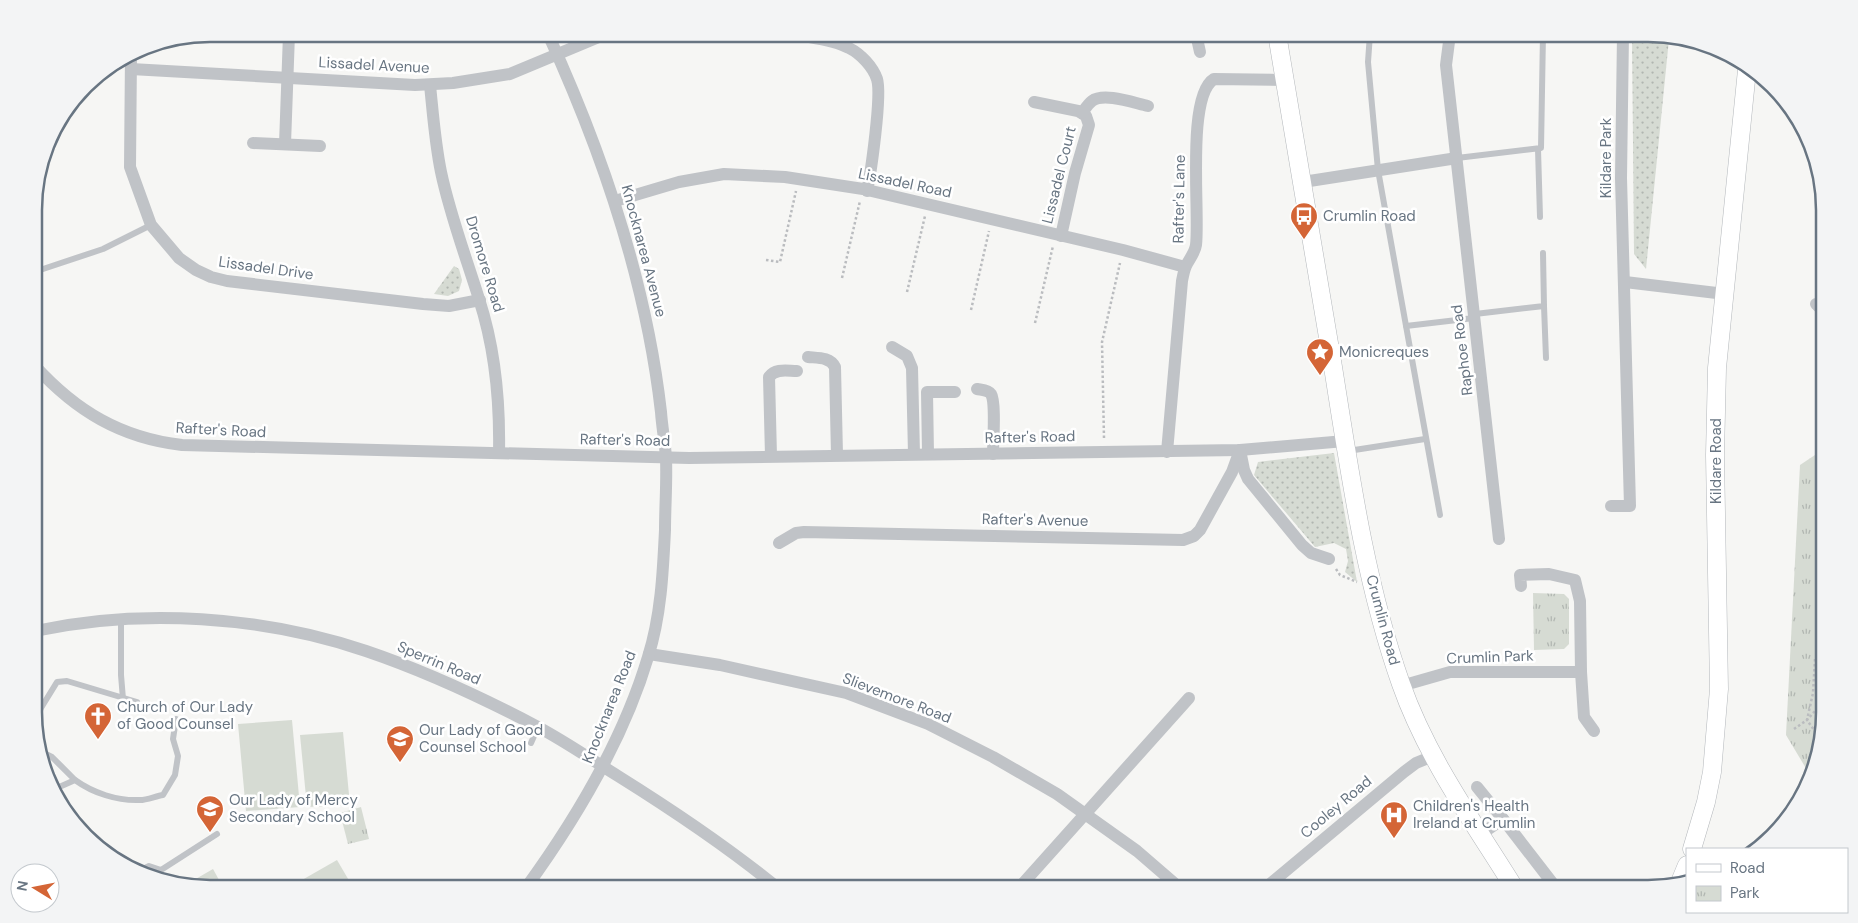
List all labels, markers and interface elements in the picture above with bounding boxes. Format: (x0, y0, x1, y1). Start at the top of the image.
street label: Lissadel Avenue (318, 52, 430, 78)
street label: Kildare Park (1596, 117, 1616, 198)
street label: Lissadel Court (1037, 124, 1081, 226)
street label: Rafter's Lane (1168, 154, 1190, 244)
street label: Lissadel Road (857, 163, 953, 203)
street label: Knocknarea Avenue (617, 183, 671, 319)
bus stop icon: Crumlin Road (1289, 201, 1319, 240)
place label: Crumlin Road (1323, 206, 1416, 226)
street label: Dromore Road (461, 214, 509, 314)
street label: Lissadel Drive (217, 251, 315, 285)
street label: Raphoe Road (1447, 304, 1477, 396)
place icon: Monicreques (1305, 337, 1335, 376)
place label: Monicreques (1339, 342, 1429, 362)
street label: Rafter's Road (175, 418, 267, 442)
street label: Kildare Road (1706, 418, 1726, 504)
street label: Rafter's Road (985, 426, 1075, 448)
street label: Rafter's Road (580, 429, 670, 451)
street label: Rafter's Avenue (982, 509, 1088, 531)
street label: Crumlin Road (1361, 573, 1405, 667)
street label: Sperrin Road (394, 636, 484, 690)
street label: Crumlin Park (1446, 645, 1534, 669)
street label: Knocknarea Road (577, 648, 641, 766)
street label: Slievemore Road (840, 668, 954, 728)
place label: Church of Our Lady of Good Counsel (117, 697, 254, 734)
church icon: Church of Our Lady of Good Counsel (83, 701, 113, 740)
place label: Our Lady of Good Counsel School (419, 720, 543, 757)
school or university icon: Our Lady of Good Counsel School (385, 724, 415, 763)
street label: Cooley Road (1296, 771, 1376, 843)
place label: Our Lady of Mercy Secondary School (229, 790, 359, 827)
school or university icon: Our Lady of Mercy Secondary School (195, 794, 225, 833)
place label: Children's Health Ireland at Crumlin (1413, 796, 1535, 833)
hospital icon: Children's Health Ireland at Crumlin (1379, 800, 1409, 839)
legend (1686, 848, 1848, 913)
text: Road (1730, 858, 1765, 878)
north arrow (10, 863, 60, 913)
text: N (12, 879, 32, 892)
text: Park (1730, 883, 1760, 903)

